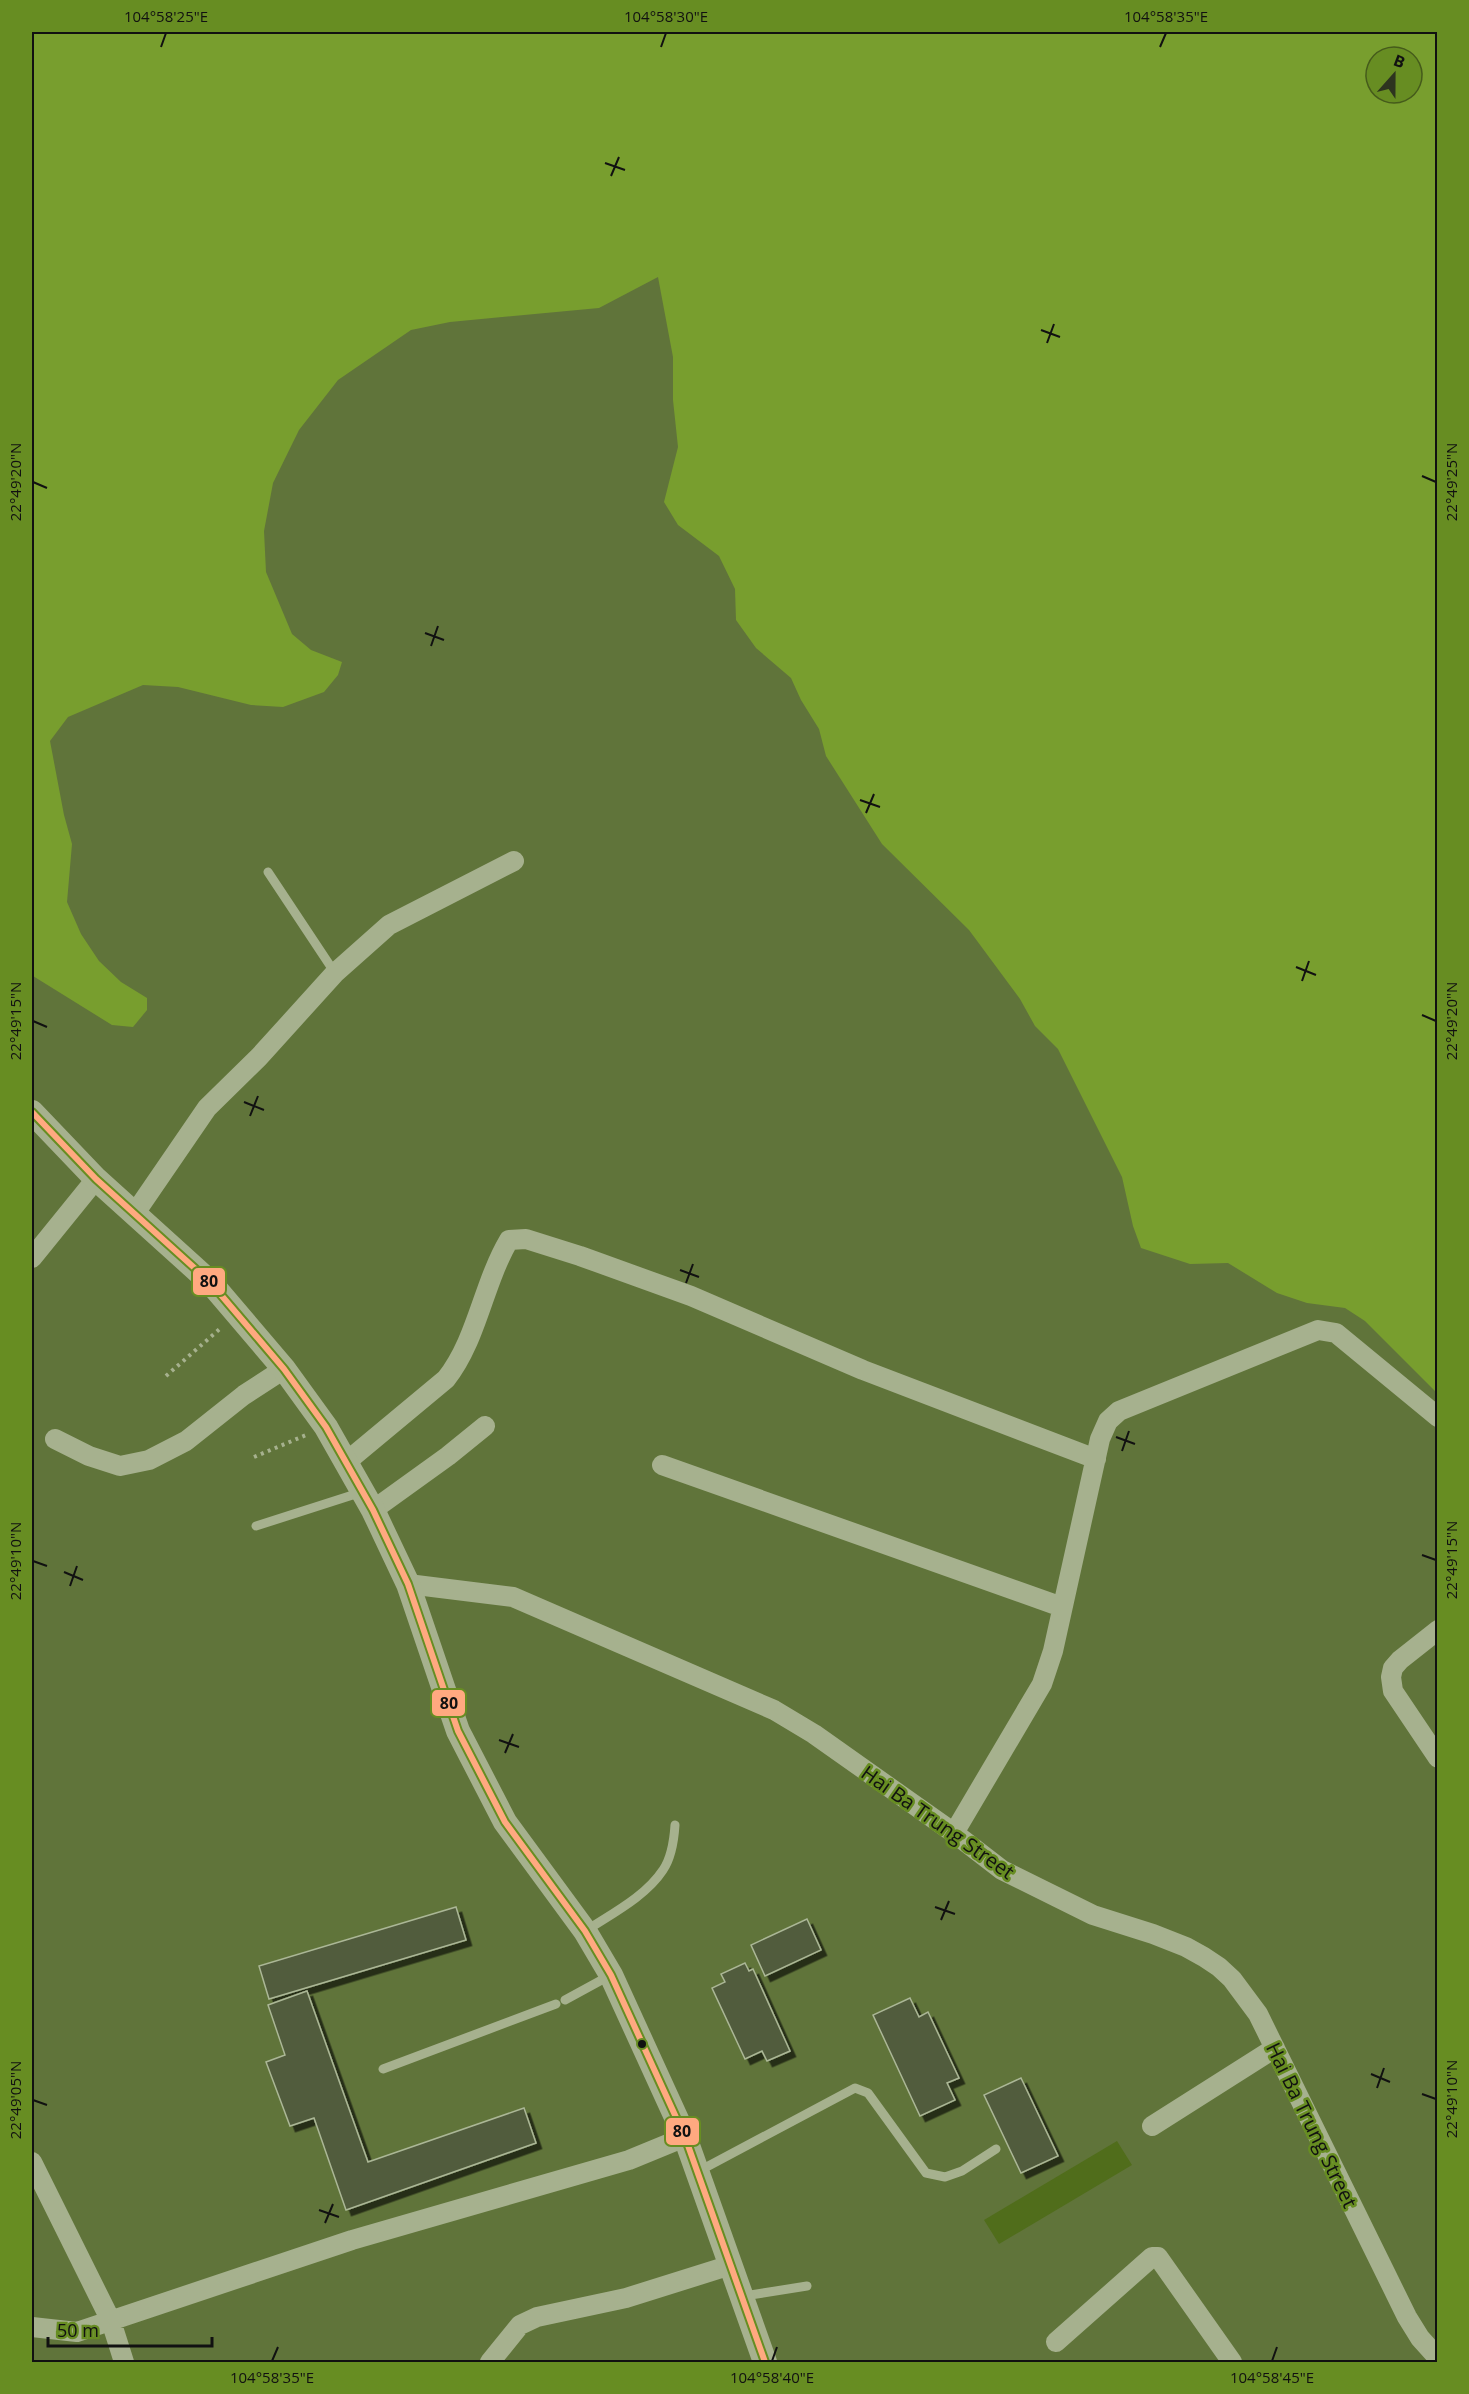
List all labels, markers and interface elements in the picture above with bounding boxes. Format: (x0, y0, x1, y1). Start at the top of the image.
text: 104°58'25"E (124, 6, 208, 26)
text: 104°58'30"E (624, 6, 708, 26)
text: 104°58'35"E (1124, 6, 1208, 26)
north arrow (1364, 45, 1424, 105)
text: B (1390, 49, 1408, 73)
text: 22°49'20"N (5, 443, 25, 521)
text: 22°49'25"N (1441, 443, 1461, 521)
text: 22°49'15"N (5, 982, 25, 1060)
text: 22°49'20"N (1441, 982, 1461, 1060)
line badge: 80 (192, 1267, 226, 1296)
text: 80 (200, 1270, 218, 1292)
text: 22°49'15"N (1441, 1521, 1461, 1599)
text: 22°49'10"N (5, 1522, 25, 1600)
line badge: 80 (431, 1689, 466, 1717)
text: 80 (440, 1692, 458, 1714)
street label: Hai Ba Trung Street (856, 1759, 1020, 1885)
unlabelled marker (636, 2038, 648, 2050)
street label: Hai Ba Trung Street (1260, 2038, 1364, 2212)
text: 22°49'10"N (1441, 2060, 1461, 2138)
text: 22°49'05"N (5, 2061, 25, 2139)
line badge: 80 (665, 2117, 700, 2146)
text: 80 (673, 2120, 691, 2142)
scale bar (48, 2310, 212, 2348)
text: 50 m (57, 2318, 99, 2342)
text: 104°58'35"E (230, 2367, 314, 2387)
text: 104°58'40"E (730, 2367, 814, 2387)
text: 104°58'45"E (1230, 2367, 1314, 2387)

